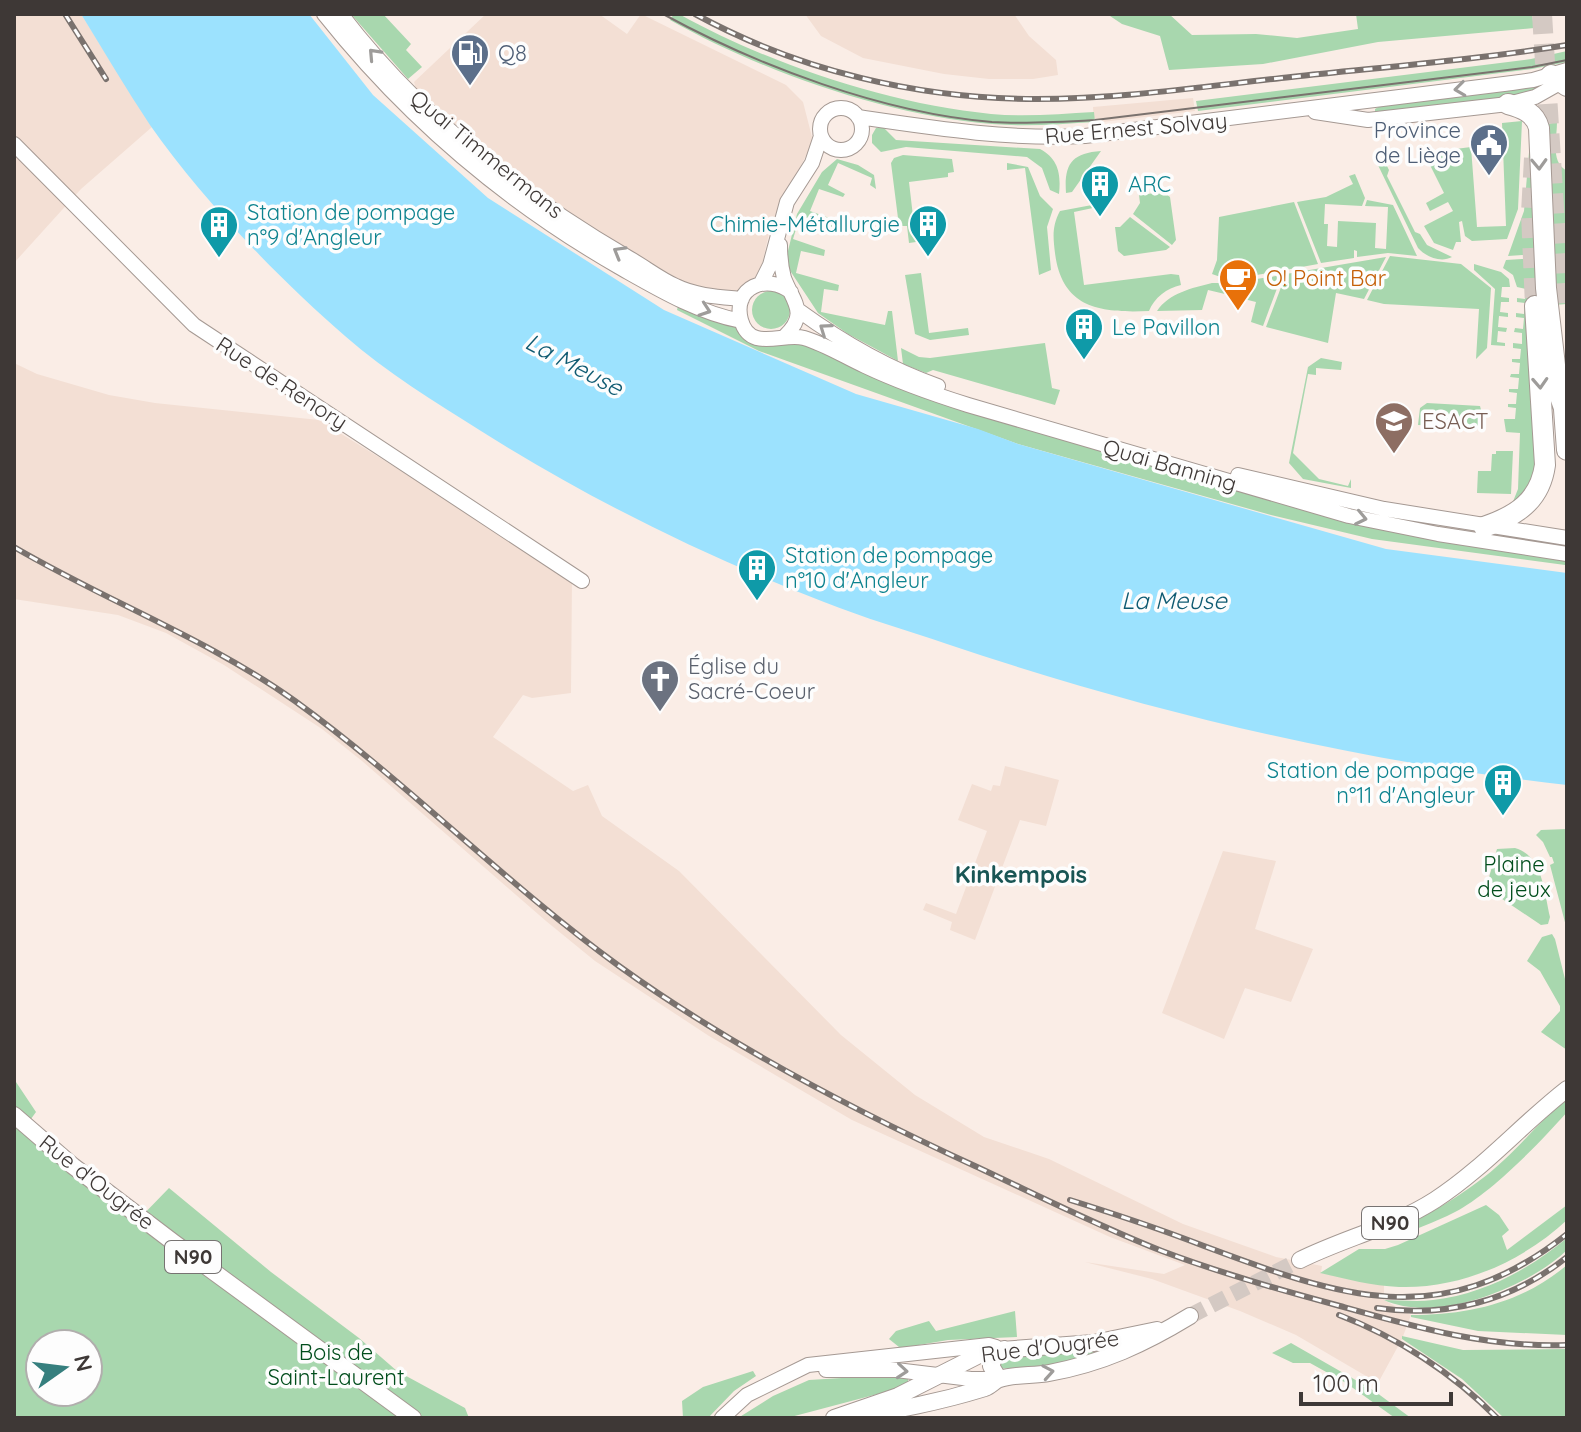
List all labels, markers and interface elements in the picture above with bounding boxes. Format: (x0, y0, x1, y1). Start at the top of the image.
fuel station icon: Q8 (449, 32, 491, 87)
place label: Q8 (498, 39, 527, 67)
one-way arrow (370, 49, 384, 64)
one-way arrow (1453, 80, 1467, 97)
street label: Quai Timmermans (405, 84, 569, 224)
street label: Rue Ernest Solvay (1044, 106, 1228, 150)
place label: Province de Liège (1374, 116, 1461, 169)
public building icon: Province de Liège (1468, 122, 1510, 177)
one-way arrow (1531, 158, 1548, 171)
building icon: ARC (1079, 163, 1121, 218)
place label: ARC (1128, 170, 1171, 198)
place label: Station de pompage n°9 d'Angleur (247, 198, 455, 251)
building icon: Chimie-Métallurgie (907, 203, 949, 258)
building icon: Station de pompage n°9 d'Angleur (198, 204, 240, 259)
place label: Chimie-Métallurgie (710, 210, 900, 238)
one-way arrow (613, 246, 628, 262)
cafe icon: O! Point Bar (1217, 257, 1259, 312)
place label: O! Point Bar (1266, 264, 1387, 292)
one-way arrow (697, 301, 711, 317)
building icon: Le Pavillon (1063, 306, 1105, 361)
place label: Le Pavillon (1112, 313, 1220, 341)
one-way arrow (819, 324, 833, 339)
water label: La Meuse (521, 326, 629, 403)
street label: Rue de Renory (211, 330, 353, 436)
one-way arrow (1531, 377, 1548, 390)
school or university icon: ESACT (1373, 400, 1415, 455)
place label: ESACT (1422, 407, 1489, 435)
street label: Quai Banning (1100, 433, 1240, 497)
one-way arrow (1353, 509, 1367, 526)
place label: Station de pompage n°10 d'Angleur (785, 541, 993, 594)
building icon: Station de pompage n°10 d'Angleur (736, 547, 778, 602)
water label: La Meuse (1121, 585, 1228, 615)
place label: Église du Sacré-Coeur (688, 652, 816, 705)
church icon: Église du Sacré-Coeur (639, 658, 681, 713)
place label: Station de pompage n°11 d'Angleur (1267, 756, 1476, 809)
building icon: Station de pompage n°11 d'Angleur (1482, 762, 1524, 817)
park label: Plaine de jeux (1477, 850, 1551, 903)
district label: Kinkempois (955, 859, 1087, 889)
street label: Rue d'Ougrée (34, 1128, 160, 1236)
road number: N90 (1362, 1207, 1418, 1239)
road number: N90 (165, 1241, 221, 1273)
street label: Rue d'Ougrée (979, 1324, 1121, 1368)
north arrow (24, 1328, 104, 1408)
park label: Bois de Saint-Laurent (267, 1338, 405, 1391)
text: N (68, 1352, 99, 1374)
scale bar (1301, 1356, 1451, 1406)
one-way arrow (896, 1362, 909, 1379)
one-way arrow (1041, 1365, 1054, 1382)
text: 100 m (1313, 1368, 1379, 1398)

